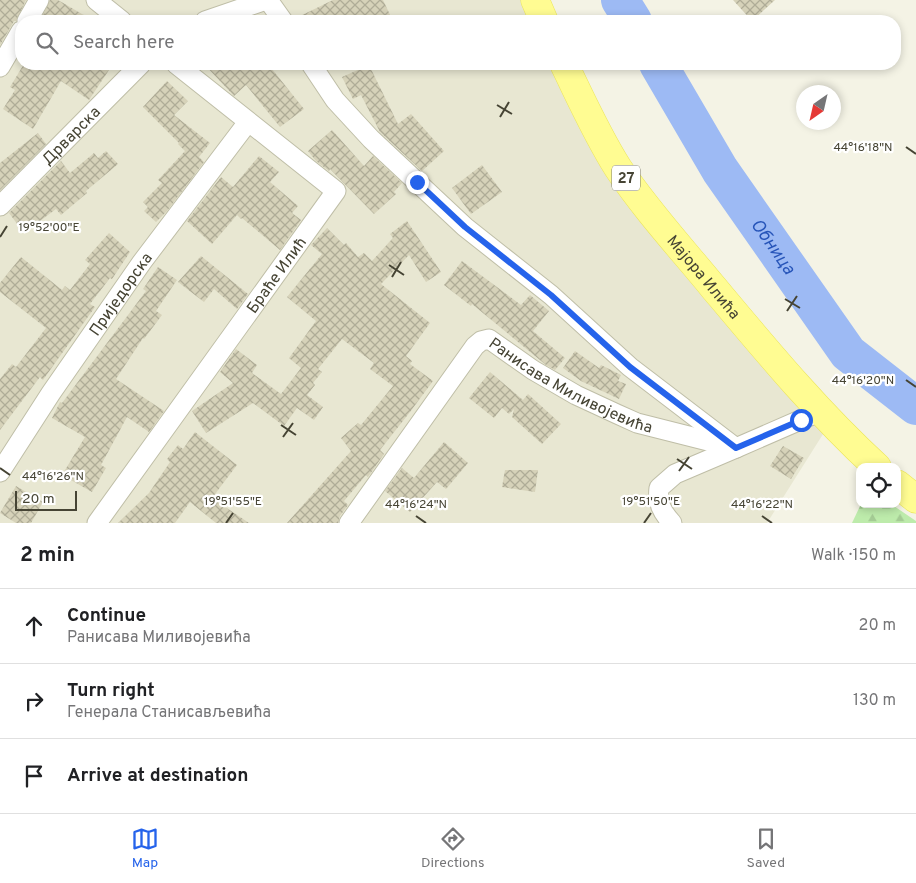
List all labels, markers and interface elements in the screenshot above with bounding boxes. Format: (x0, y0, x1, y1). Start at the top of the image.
search box (15, 15, 901, 70)
icon: search (33, 29, 61, 57)
text: Search here (73, 31, 175, 55)
north arrow (796, 85, 841, 130)
street label: Дрварска (38, 103, 105, 170)
text: 44°16'18"N (833, 140, 893, 156)
road number: 27 (612, 166, 640, 190)
route end (406, 171, 429, 194)
water label: Обница (745, 215, 800, 280)
text: 19°52'00"E (18, 220, 80, 236)
street label: Мајора Илића (662, 232, 744, 324)
street label: Браће Илић (243, 234, 312, 318)
street label: Приједорска (86, 249, 158, 340)
street label: Ранисава Миливојевића (484, 334, 654, 439)
text: 44°16'20"N (832, 373, 894, 389)
route start (790, 409, 813, 432)
map controls (856, 463, 901, 508)
button: locate (856, 463, 901, 508)
text: 44°16'26"N (22, 469, 84, 485)
scale bar (15, 488, 78, 511)
text: 20 m (22, 491, 55, 508)
text: 19°51'55"E (204, 494, 262, 510)
text: 19°51'50"E (622, 494, 680, 510)
text: 44°16'24"N (385, 497, 447, 513)
text: 44°16'22"N (731, 497, 793, 513)
text: 2 min (20, 542, 75, 569)
text: Walk · 150 m (811, 546, 896, 566)
text: Continue (67, 604, 146, 628)
icon: ahead (20, 612, 48, 640)
text: 20 m (859, 616, 896, 636)
text: Ранисава Миливојевића (67, 628, 251, 648)
text: Turn right (67, 679, 155, 703)
icon: right (20, 687, 48, 715)
text: 130 m (853, 691, 896, 711)
text: Генерала Станисављевића (67, 703, 271, 723)
icon: arrive (20, 762, 48, 790)
text: Arrive at destination (67, 764, 248, 788)
tab: Map (131, 825, 159, 872)
tab: Directions (421, 825, 485, 872)
tab: Saved (747, 825, 785, 872)

